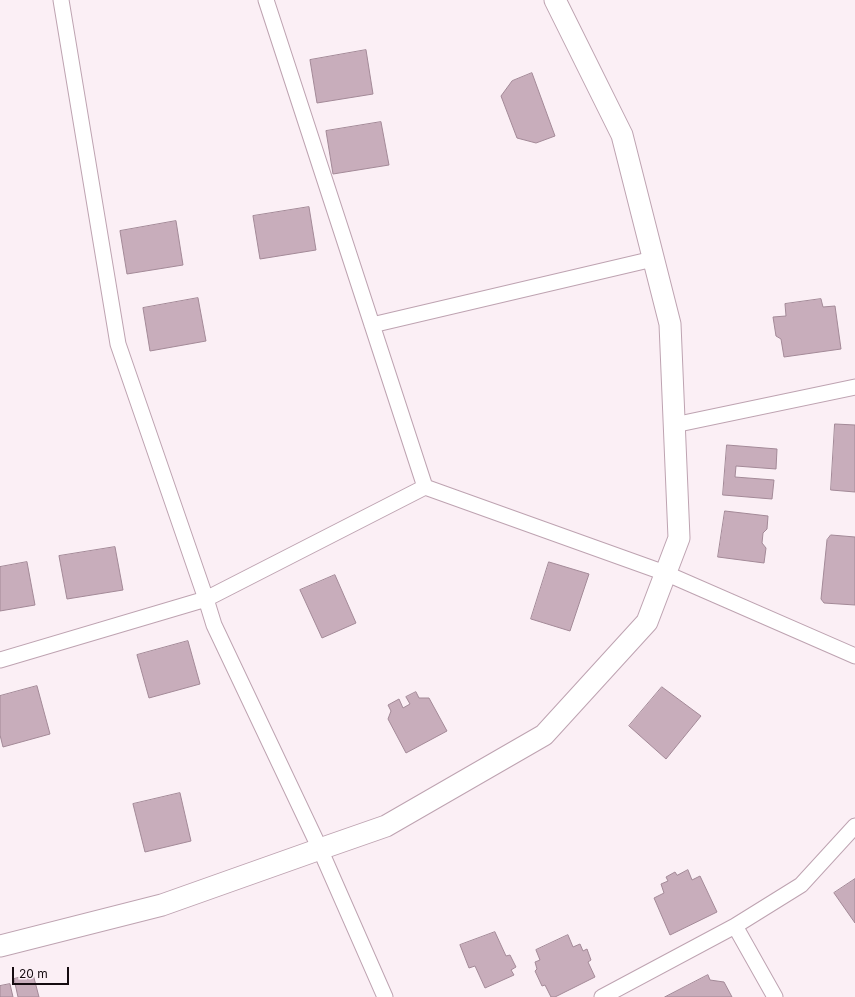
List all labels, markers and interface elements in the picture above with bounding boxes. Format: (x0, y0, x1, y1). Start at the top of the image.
scale bar (14, 959, 71, 985)
text: 20 m (19, 966, 48, 981)

